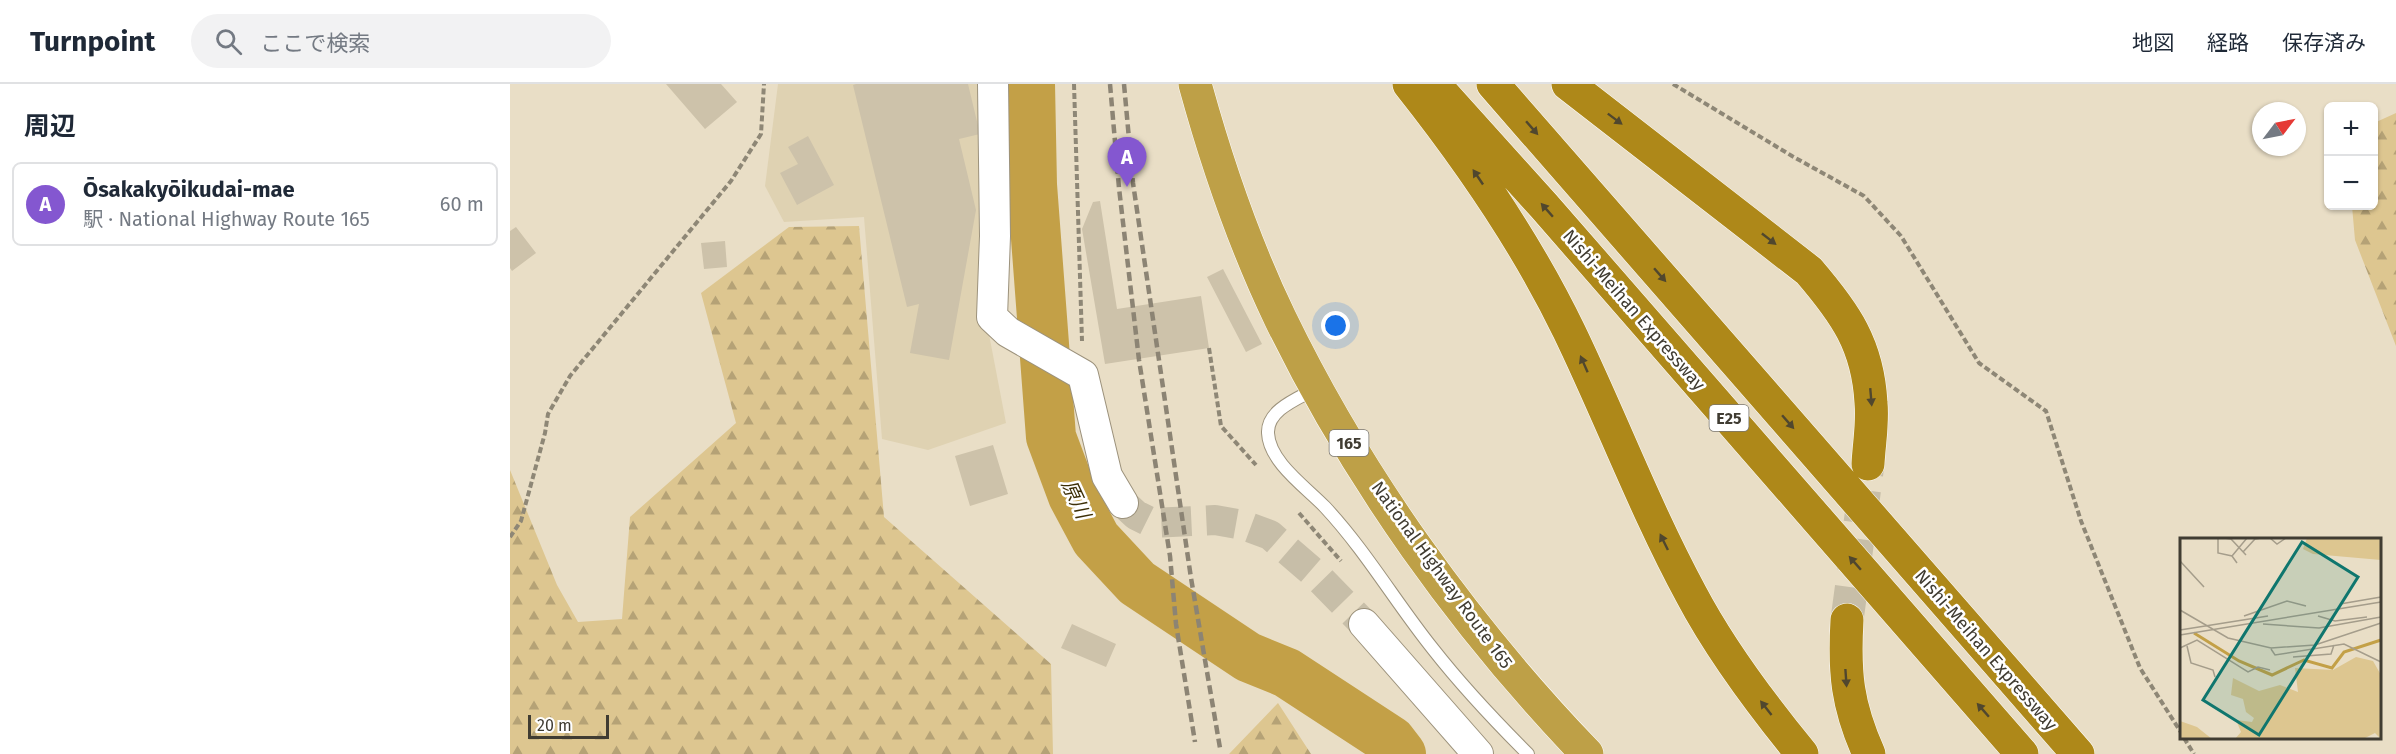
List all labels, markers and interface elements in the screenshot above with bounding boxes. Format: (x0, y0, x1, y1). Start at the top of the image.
search box (191, 14, 611, 68)
text: Turnpoint (30, 25, 155, 58)
icon: search (212, 25, 245, 58)
text: ここで検索 (260, 30, 370, 57)
text: 地図 (2132, 30, 2174, 56)
text: 経路 (2207, 30, 2249, 56)
text: 保存済み (2282, 30, 2366, 56)
north arrow (2252, 102, 2306, 156)
map controls (2324, 102, 2378, 210)
button: + (2324, 102, 2378, 156)
text: 周辺 (24, 111, 76, 142)
one-way arrow (1607, 113, 1623, 126)
one-way arrow (1525, 120, 1538, 136)
pin: A (1108, 138, 1146, 187)
button: − (2324, 156, 2378, 210)
one-way arrow (1472, 169, 1484, 185)
text: Ōsakakyōikudai-mae (83, 176, 295, 203)
text: A (40, 192, 51, 216)
text: 60 m (440, 192, 484, 216)
one-way arrow (1541, 203, 1554, 218)
text: 駅 · National Highway Route 165 (83, 207, 370, 231)
street label: Nishi-Meihan Expressway (1558, 225, 1710, 395)
one-way arrow (1761, 232, 1777, 245)
one-way arrow (1653, 268, 1666, 283)
your location (1321, 311, 1350, 340)
one-way arrow (1579, 355, 1589, 373)
one-way arrow (1866, 388, 1876, 407)
road number: E25 (1710, 405, 1748, 431)
one-way arrow (1781, 414, 1794, 429)
road number: 165 (1330, 430, 1368, 456)
water label: 原川 (1057, 476, 1096, 524)
street label: National Highway Route 165 (1367, 477, 1517, 673)
one-way arrow (1660, 533, 1670, 551)
inset map (2180, 538, 2381, 739)
one-way arrow (1849, 556, 1862, 571)
street label: Nishi-Meihan Expressway (1910, 565, 2062, 735)
one-way arrow (1841, 669, 1851, 688)
one-way arrow (1760, 700, 1772, 716)
one-way arrow (1977, 703, 1990, 718)
scale bar (528, 712, 609, 740)
text: 20 m (537, 716, 572, 735)

